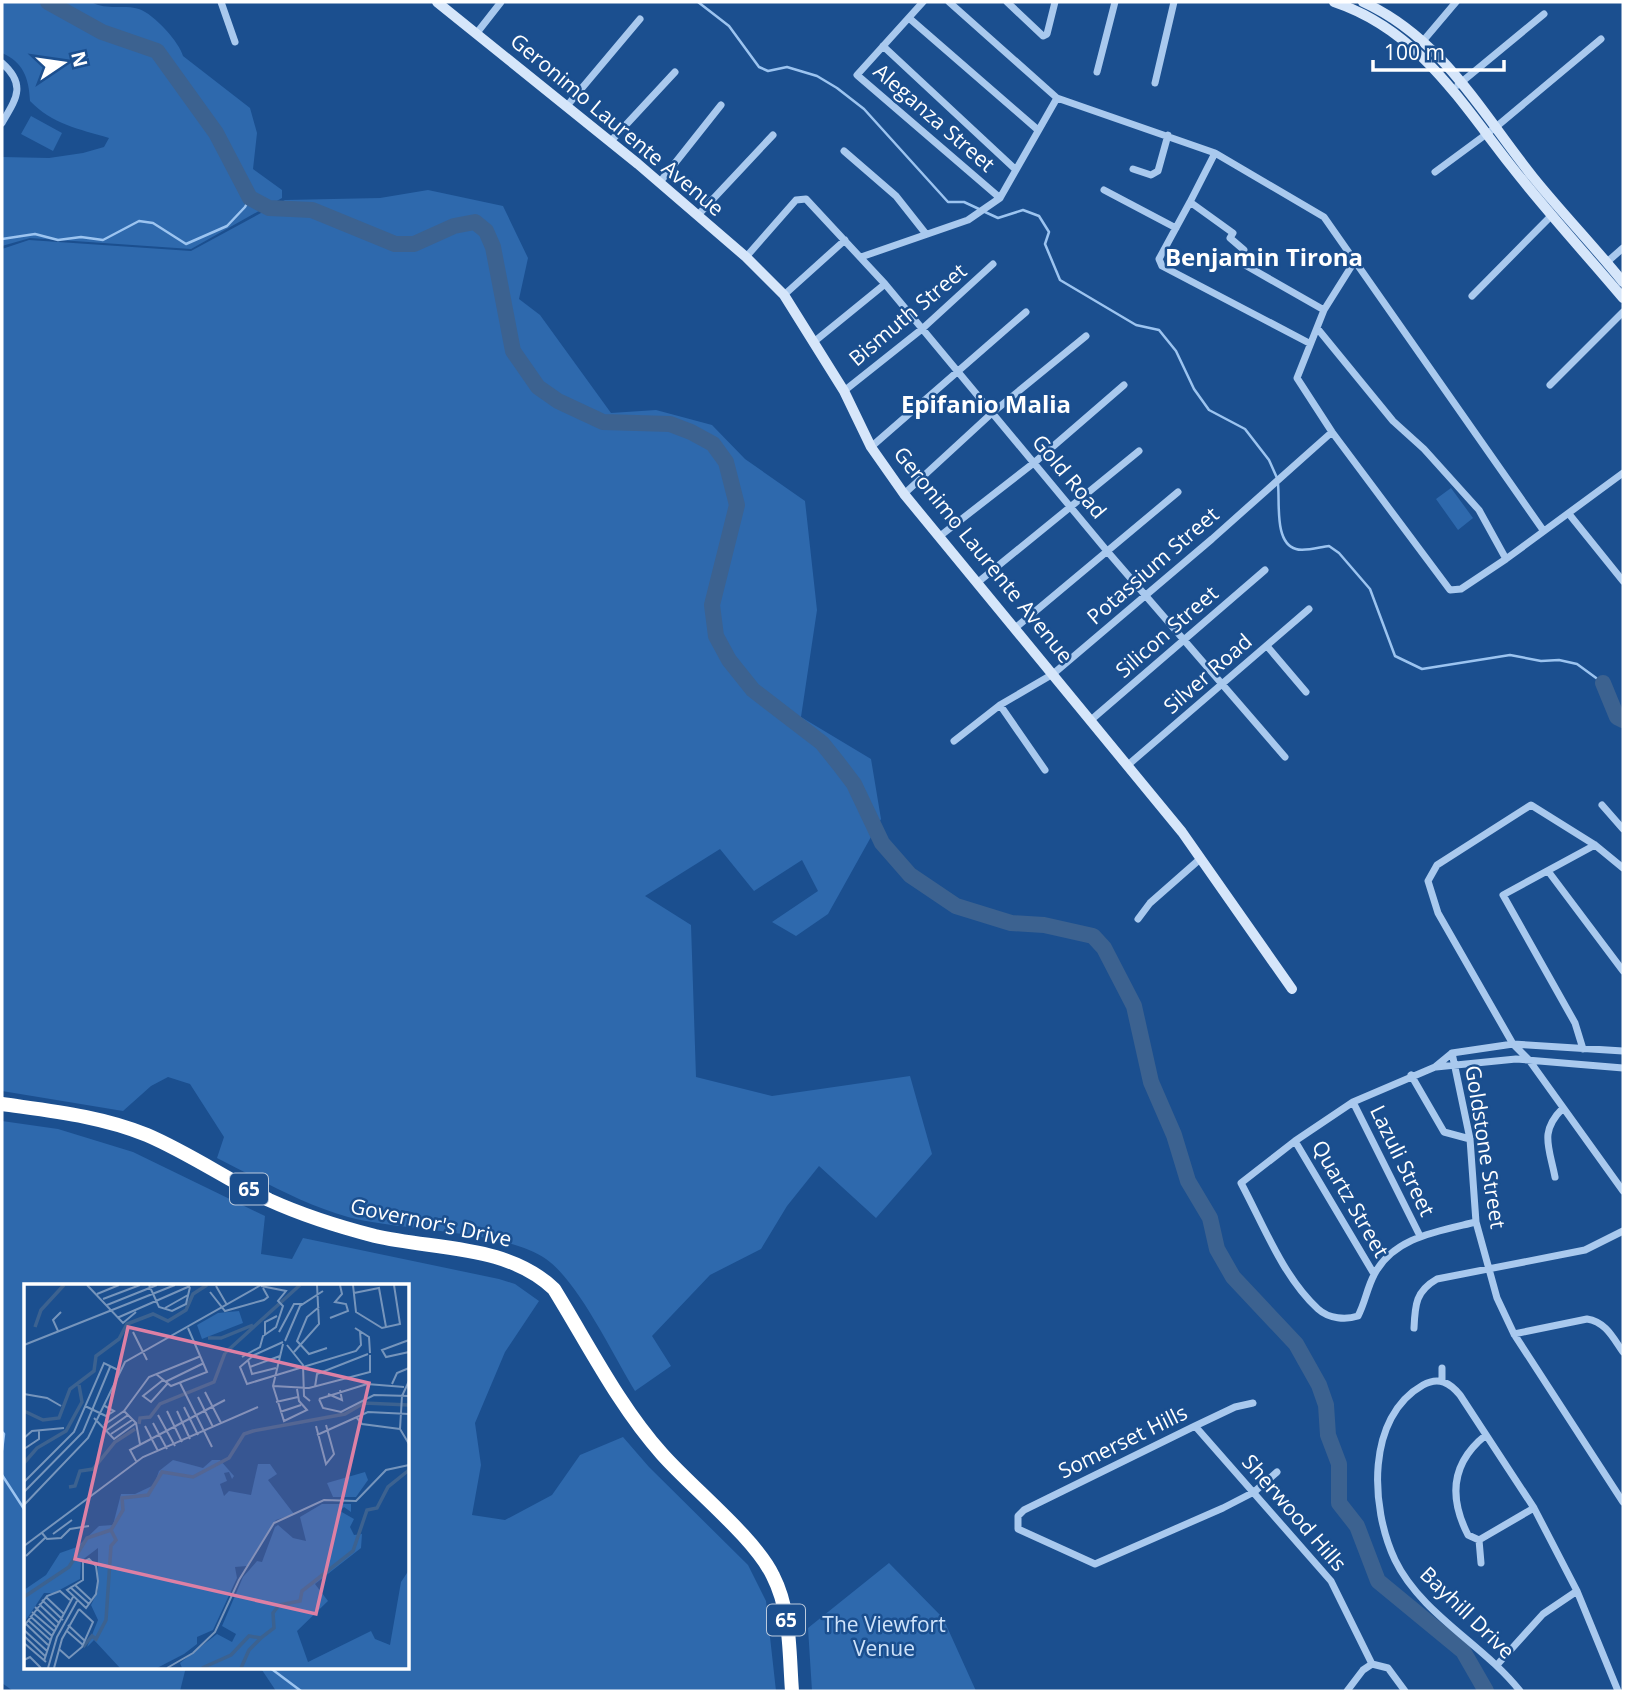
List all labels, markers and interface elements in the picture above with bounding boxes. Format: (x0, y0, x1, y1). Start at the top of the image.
street label: Geronimo Laurente Avenue (505, 27, 730, 222)
north arrow (28, 28, 98, 98)
scale bar (1373, 28, 1504, 72)
text: 100 m (1384, 38, 1445, 66)
text: N (65, 49, 94, 70)
street label: Aleganza Street (868, 57, 1001, 178)
district label: Benjamin Tirona (1165, 240, 1363, 273)
street label: Bismuth Street (843, 257, 972, 372)
district label: Epifanio Malia (901, 387, 1071, 420)
street label: Gold Road (1026, 428, 1113, 524)
street label: Geronimo Laurente Avenue (888, 440, 1080, 668)
street label: Potassium Street (1080, 500, 1224, 630)
street label: Silicon Street (1109, 579, 1223, 684)
street label: Silver Road (1157, 627, 1257, 719)
street label: Goldstone Street (1459, 1063, 1513, 1231)
street label: Lazuli Street (1364, 1100, 1442, 1221)
street label: Quartz Street (1306, 1135, 1396, 1262)
road number: 65 (230, 1174, 268, 1204)
street label: Governor's Drive (348, 1191, 514, 1253)
inset map (24, 1284, 410, 1668)
street label: Somerset Hills (1053, 1398, 1192, 1484)
street label: Sherwood Hills (1236, 1448, 1353, 1577)
street label: Bayhill Drive (1414, 1560, 1521, 1665)
road number: 65 (767, 1604, 805, 1636)
park label: The Viewfort Venue (822, 1610, 946, 1662)

